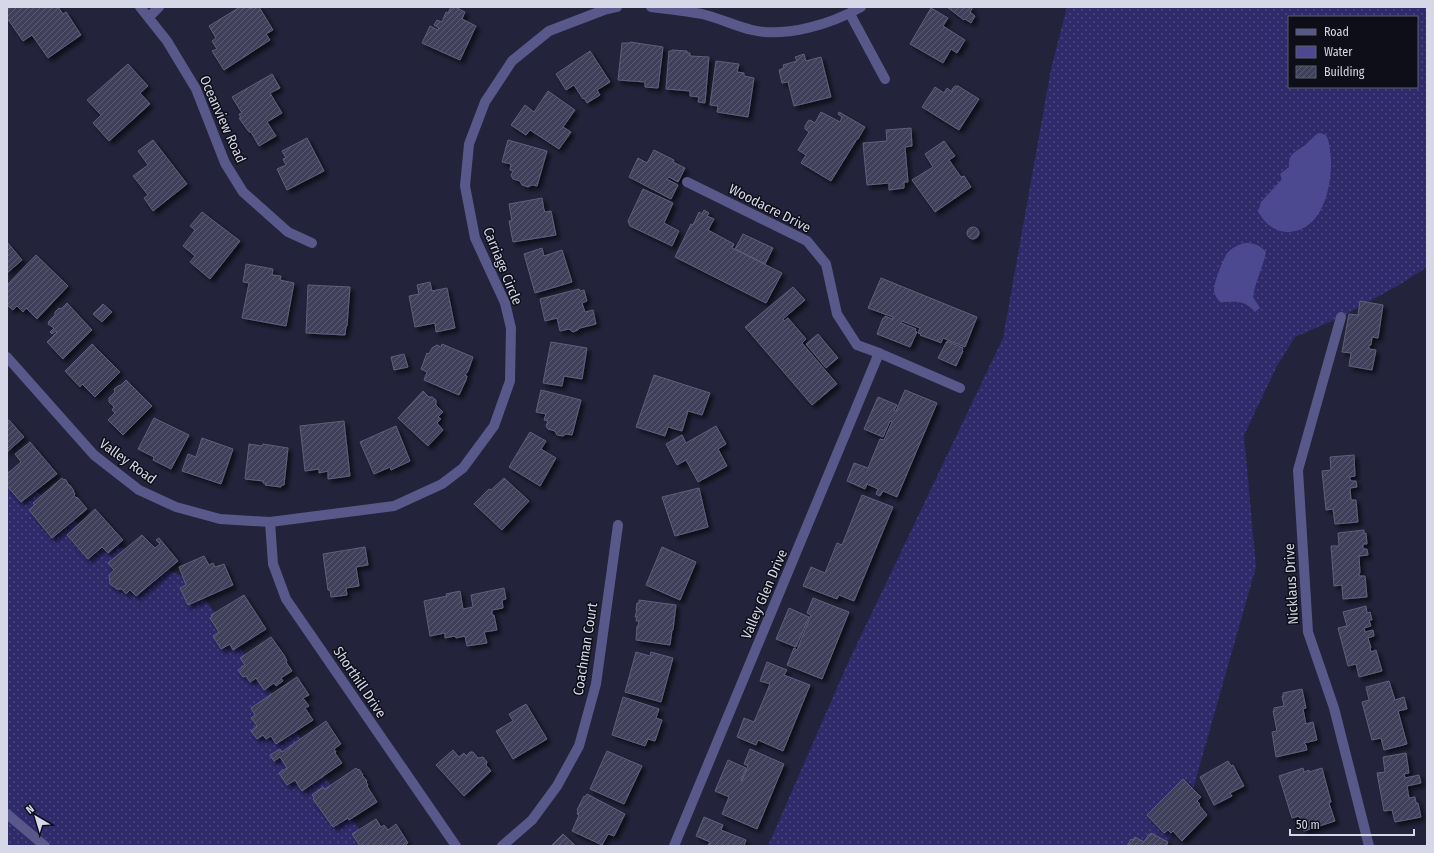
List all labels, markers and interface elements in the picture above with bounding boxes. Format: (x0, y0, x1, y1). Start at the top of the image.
legend (1288, 16, 1418, 88)
text: Road (1324, 25, 1349, 39)
text: Water (1324, 45, 1353, 59)
text: Building (1324, 65, 1365, 79)
street label: Oceanview Road (196, 73, 249, 165)
street label: Woodacre Drive (726, 180, 814, 236)
street label: Carriage Circle (479, 225, 526, 307)
street label: Valley Road (96, 435, 159, 488)
street label: Nicklaus Drive (1281, 543, 1302, 625)
street label: Valley Glen Drive (738, 547, 791, 642)
street label: Coachman Court (570, 601, 601, 697)
street label: Shorthill Drive (330, 643, 390, 721)
north arrow (16, 797, 56, 837)
text: N (24, 802, 37, 817)
scale bar (1290, 811, 1414, 837)
text: 50 m (1296, 818, 1320, 832)

